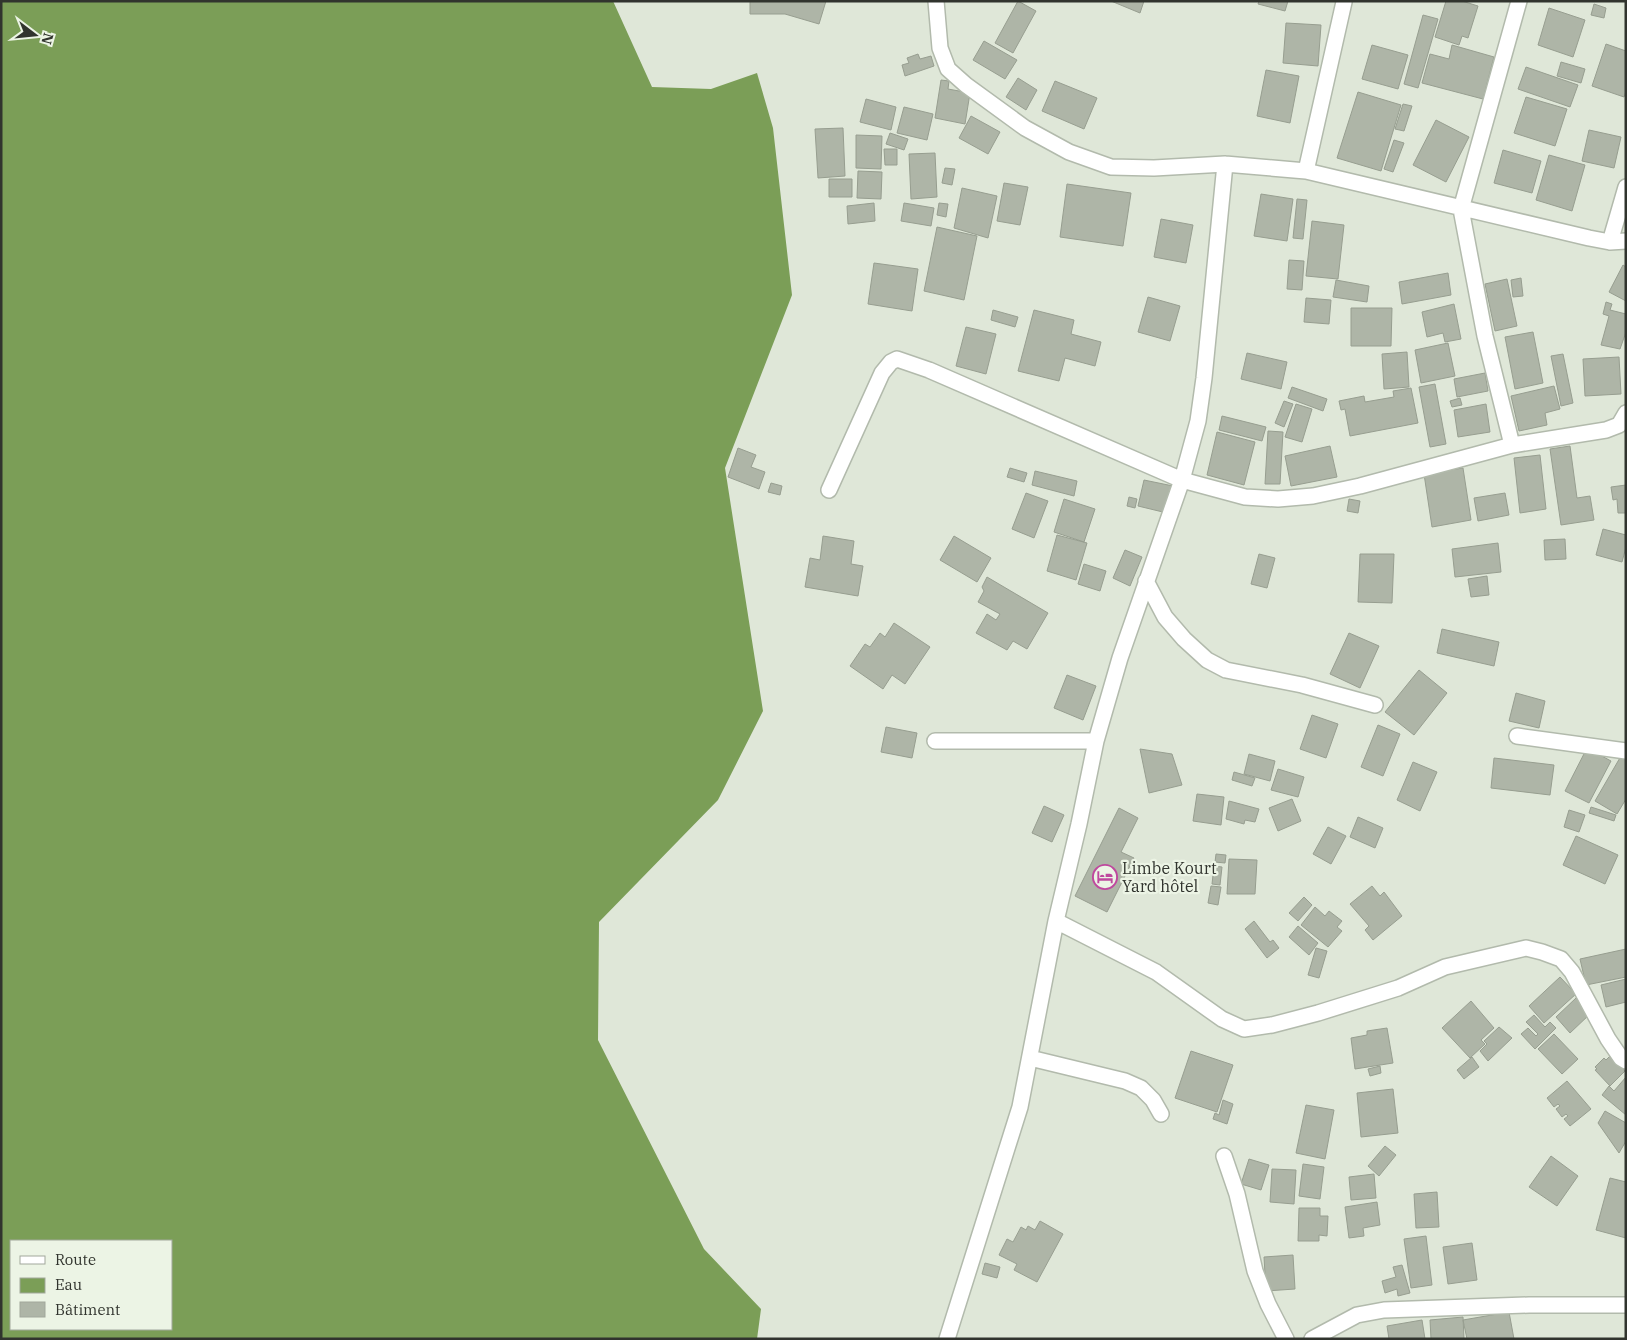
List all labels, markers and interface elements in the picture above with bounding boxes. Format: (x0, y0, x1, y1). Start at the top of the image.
north arrow (10, 10, 60, 60)
text: N (37, 31, 58, 46)
place label: Limbe Kourt Yard hôtel (1122, 858, 1217, 896)
hotel icon: Limbe Kourt Yard hôtel (1092, 864, 1118, 890)
legend (10, 1240, 172, 1330)
text: Route (55, 1250, 96, 1269)
text: Eau (55, 1275, 82, 1294)
text: Bâtiment (55, 1300, 120, 1319)

